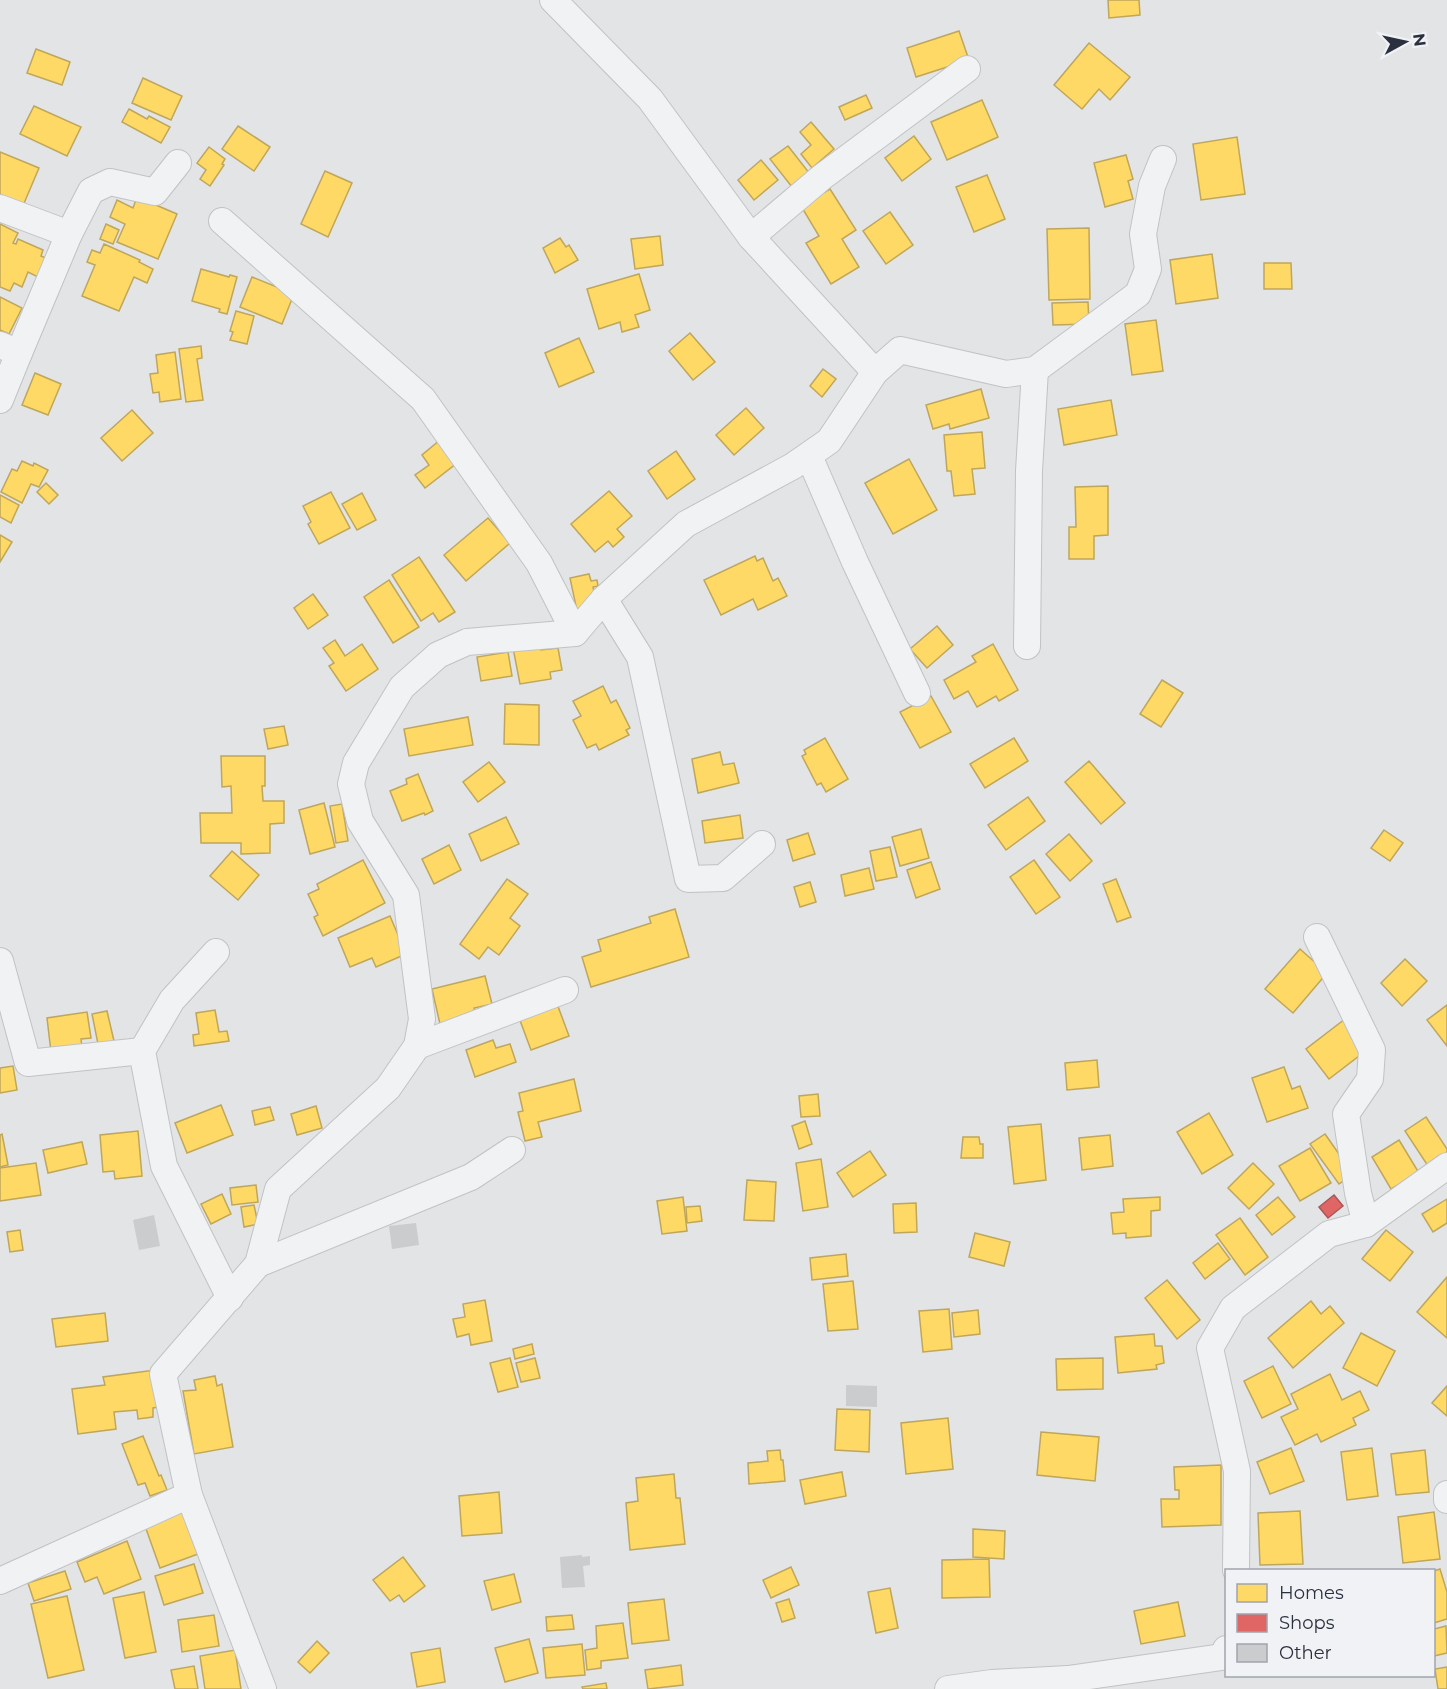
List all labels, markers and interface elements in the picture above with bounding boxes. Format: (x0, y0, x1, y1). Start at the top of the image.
north arrow (1375, 12, 1435, 72)
text: N (1409, 32, 1430, 48)
legend (1225, 1569, 1435, 1677)
text: Homes (1279, 1582, 1344, 1604)
text: Shops (1279, 1612, 1335, 1634)
text: Other (1279, 1642, 1332, 1664)

